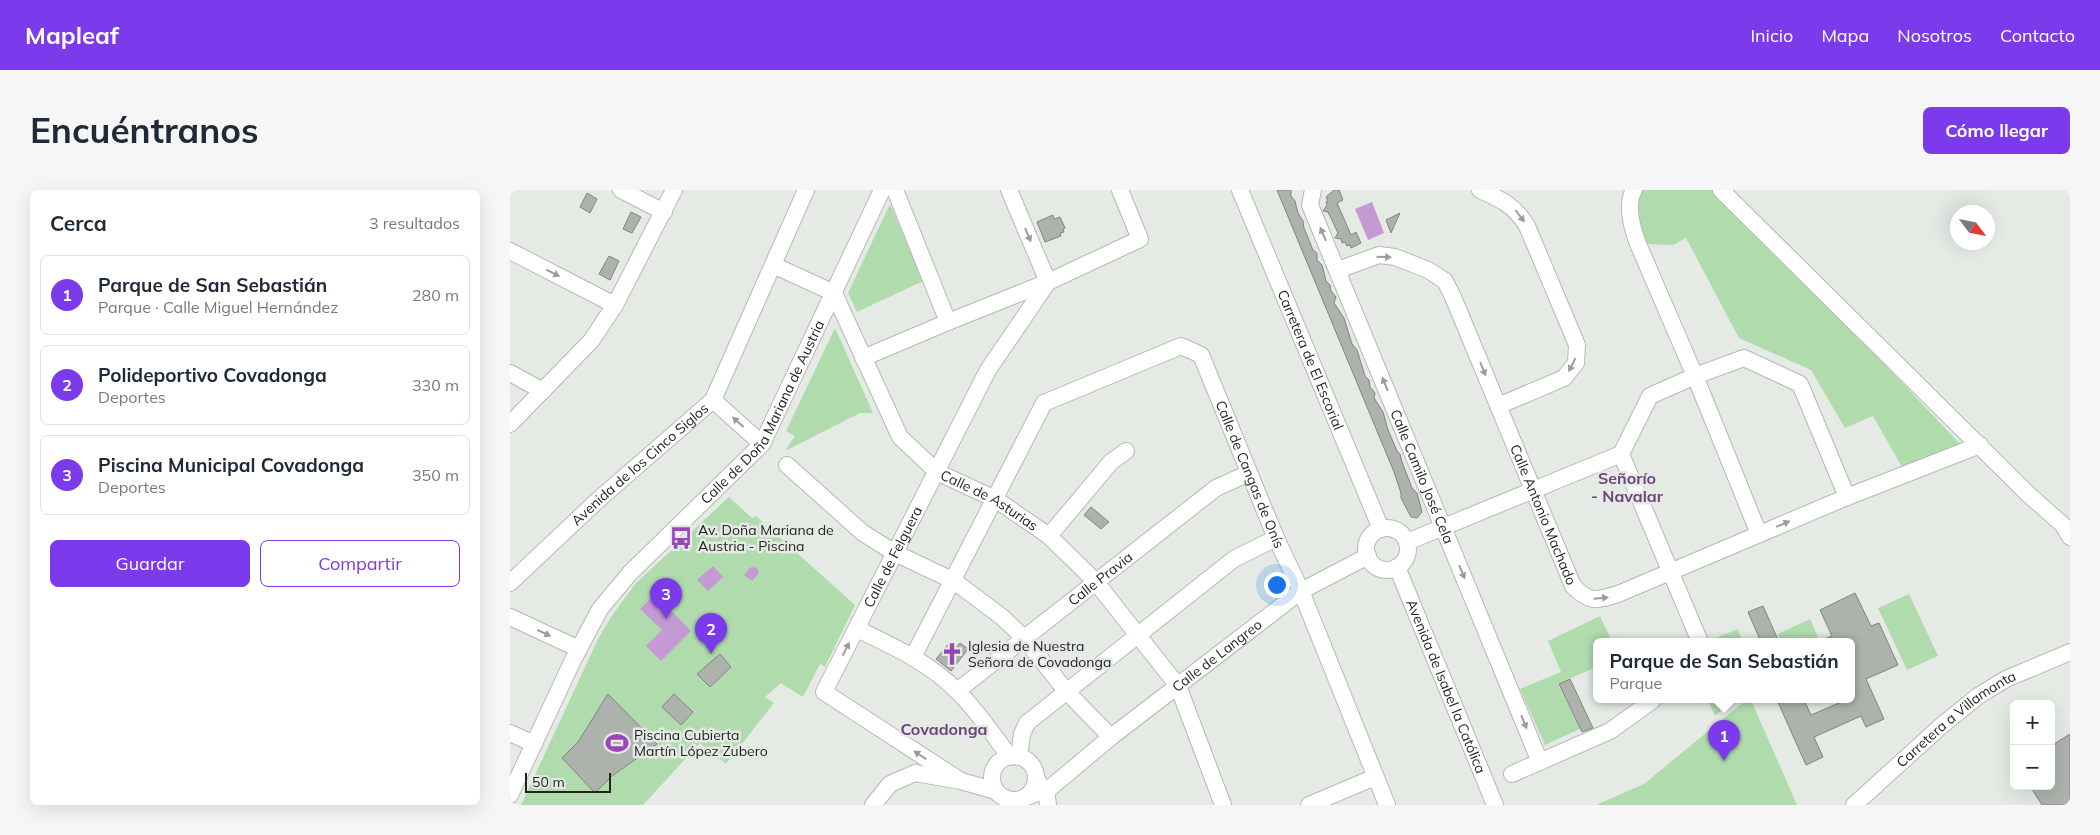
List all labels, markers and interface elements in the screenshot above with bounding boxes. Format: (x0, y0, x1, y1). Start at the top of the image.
text: Mapleaf (25, 20, 119, 50)
text: Inicio (1750, 24, 1793, 47)
text: Mapa (1821, 24, 1869, 47)
text: Nosotros (1897, 24, 1972, 47)
text: Contacto (2000, 24, 2075, 47)
button: Cómo llegar (1923, 107, 2070, 154)
text: Encuéntranos (30, 108, 259, 152)
north arrow (1950, 205, 1995, 250)
one-way arrow (1515, 209, 1525, 223)
text: Cerca (50, 210, 107, 236)
text: 3 resultados (369, 213, 460, 233)
one-way arrow (1318, 227, 1326, 241)
one-way arrow (1024, 228, 1032, 242)
one-way arrow (1376, 253, 1392, 261)
one-way arrow (546, 269, 561, 277)
text: Parque de San Sebastián (98, 273, 327, 297)
text: 1 (62, 285, 72, 305)
text: 280 m (412, 285, 459, 305)
street label: Carretera de El Escorial (1274, 287, 1348, 433)
text: Parque · Calle Miguel Hernández (98, 297, 339, 317)
street label: Calle de Doña Mariana de Austria (697, 317, 828, 508)
one-way arrow (1568, 357, 1576, 372)
one-way arrow (1479, 362, 1487, 377)
text: Polideportivo Covadonga (98, 363, 327, 387)
text: 2 (62, 375, 72, 395)
text: 330 m (412, 375, 459, 395)
one-way arrow (1380, 377, 1388, 391)
text: Deportes (98, 387, 166, 407)
street label: Calle de Cangas de Onís (1212, 398, 1288, 551)
street label: Avenida de los Cinco Siglos (567, 399, 712, 530)
street label: Calle Camilo José Cela (1386, 407, 1458, 546)
one-way arrow (732, 416, 744, 428)
street label: Calle Antonio Machado (1506, 442, 1581, 588)
text: Piscina Municipal Covadonga (98, 453, 364, 477)
text: 3 (62, 465, 72, 485)
text: 350 m (412, 465, 459, 485)
street label: Calle de Asturias (938, 466, 1042, 535)
district label: Señorío - Navalar (1591, 468, 1664, 506)
text: Deportes (98, 477, 166, 497)
street label: Calle de Felguera (859, 503, 926, 611)
one-way arrow (1776, 520, 1791, 528)
place label: Av. Doña Mariana de Austria - Piscina (698, 521, 834, 555)
bus stop icon: Av. Doña Mariana de Austria - Piscina (668, 525, 694, 551)
button: Guardar (50, 540, 250, 587)
button: Compartir (260, 540, 460, 587)
street label: Calle Pravia (1064, 548, 1136, 610)
one-way arrow (1458, 564, 1466, 579)
your location (1264, 572, 1290, 598)
pin: 3 (650, 578, 682, 619)
one-way arrow (1593, 594, 1609, 602)
street label: Avenida de Isabel la Católica (1402, 597, 1490, 776)
pin: 2 (695, 613, 727, 654)
street label: Calle de Langreo (1168, 615, 1266, 696)
one-way arrow (537, 629, 552, 637)
place label: Iglesia de Nuestra Señora de Covadonga (968, 637, 1111, 671)
popup (1593, 638, 1855, 703)
church icon: Iglesia de Nuestra Señora de Covadonga (939, 641, 965, 667)
one-way arrow (842, 642, 850, 657)
text: Parque de San Sebastián (1609, 649, 1839, 673)
street label: Carretera a Villamanta (1893, 667, 2019, 771)
text: Parque (1609, 673, 1662, 693)
map controls (2010, 700, 2055, 790)
button: + (2010, 700, 2055, 745)
one-way arrow (1520, 715, 1528, 729)
district label: Covadonga (900, 719, 988, 739)
pin: 1 (1708, 720, 1740, 761)
place label: Piscina Cubierta Martín López Zubero (634, 726, 768, 760)
sports icon: Piscina Cubierta Martín López Zubero (604, 730, 630, 756)
button: − (2010, 745, 2055, 790)
one-way arrow (913, 750, 927, 759)
scale bar (525, 770, 611, 793)
text: 50 m (532, 773, 565, 791)

